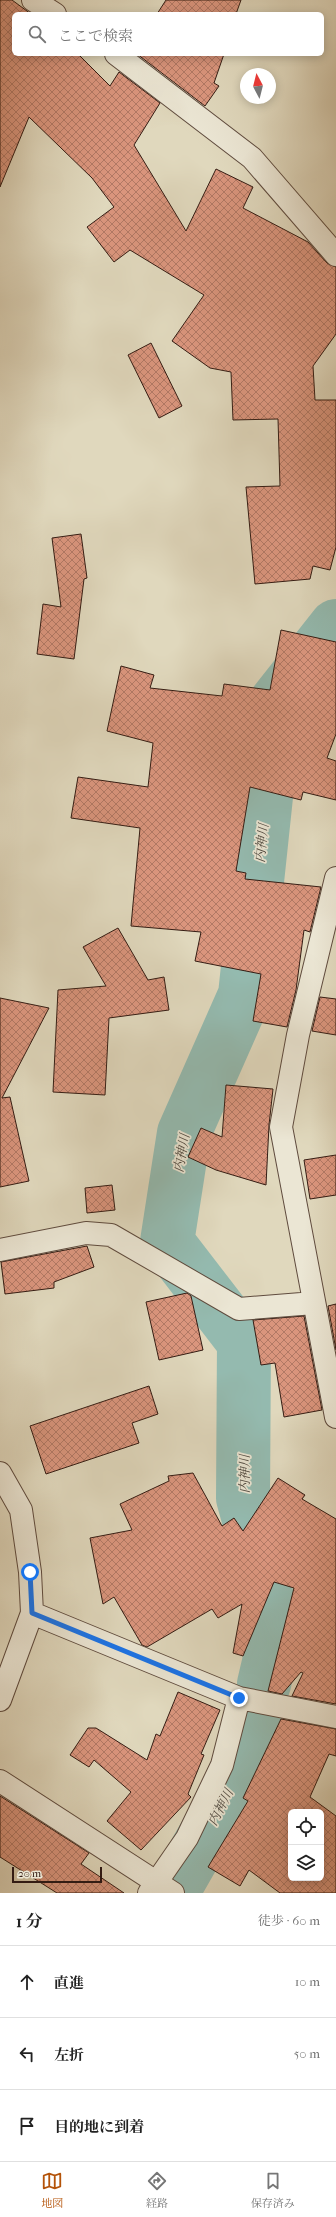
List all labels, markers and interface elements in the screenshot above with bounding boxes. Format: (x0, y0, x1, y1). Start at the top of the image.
search box (12, 12, 324, 56)
icon: search (26, 23, 48, 45)
text: ここで検索 (58, 27, 133, 45)
north arrow (240, 68, 276, 104)
water label: 内神川 (252, 821, 271, 863)
water label: 内神川 (171, 1131, 193, 1174)
water label: 内神川 (237, 1453, 252, 1494)
route start (21, 1563, 39, 1581)
route end (230, 1689, 248, 1707)
water label: 内神川 (205, 1785, 237, 1828)
map controls (288, 1809, 324, 1881)
button: locate (288, 1809, 324, 1845)
button: layers (288, 1845, 324, 1881)
scale bar (12, 1865, 102, 1884)
text: 20 m (18, 1867, 41, 1880)
text: 1 分 (16, 1911, 43, 1931)
text: 徒歩 · 60 m (258, 1913, 320, 1928)
icon: ahead (16, 1971, 38, 1993)
text: 直進 (54, 1974, 84, 1992)
text: 10 m (295, 1974, 320, 1989)
icon: left (16, 2043, 38, 2065)
text: 左折 (54, 2046, 84, 2064)
text: 50 m (294, 2046, 320, 2061)
icon: arrive (16, 2115, 38, 2137)
text: 目的地に到着 (54, 2118, 144, 2136)
tab: 地図 (41, 2170, 63, 2210)
tab: 経路 (146, 2170, 168, 2210)
tab: 保存済み (251, 2170, 295, 2210)

